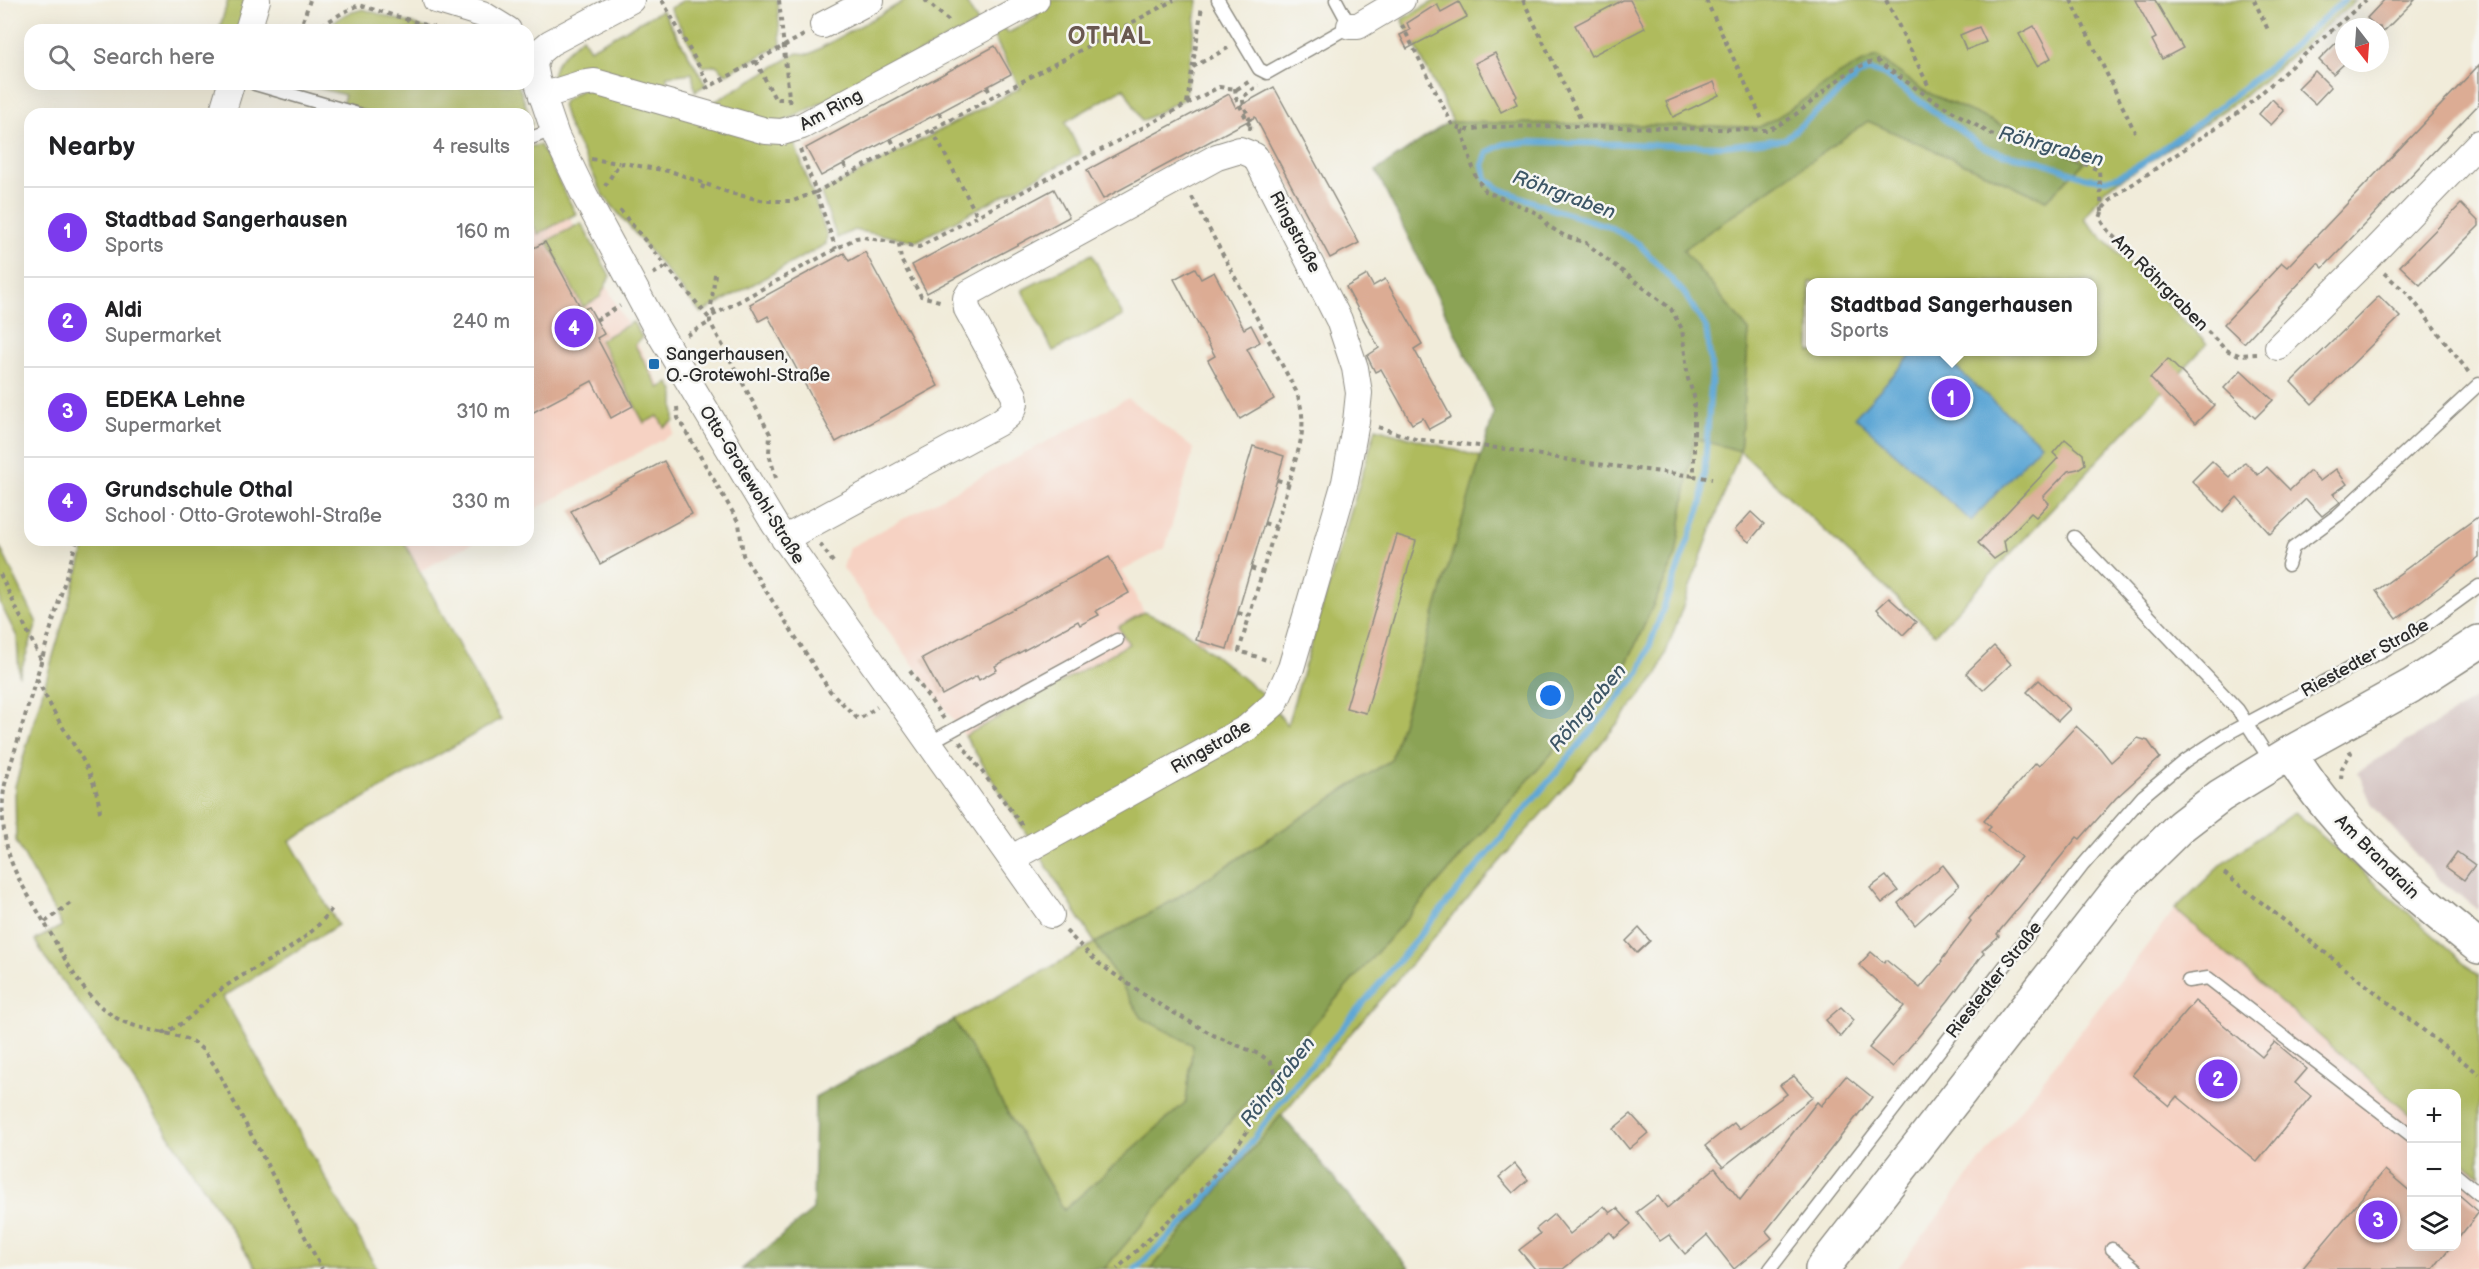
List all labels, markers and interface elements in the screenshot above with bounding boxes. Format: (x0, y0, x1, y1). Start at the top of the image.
north arrow (2335, 18, 2389, 72)
district label: OTHAL (1068, 22, 1152, 51)
search box (24, 24, 534, 90)
icon: search (45, 41, 78, 74)
text: Search here (93, 44, 215, 71)
street label: Am Ring (796, 85, 866, 135)
water label: Röhrgraben (1996, 121, 2106, 173)
text: Nearby (48, 132, 135, 163)
text: 4 results (432, 135, 510, 159)
water label: Röhrgraben (1509, 165, 1619, 225)
street label: Ringstraße (1265, 188, 1325, 277)
text: Stadtbad Sangerhausen (105, 207, 347, 234)
text: 1 (63, 220, 72, 244)
text: 160 m (456, 220, 510, 244)
street label: Am Röhrgraben (2108, 231, 2212, 335)
text: Sports (105, 234, 163, 258)
popup (1806, 278, 2097, 356)
text: Stadtbad Sangerhausen (1830, 292, 2073, 319)
text: Aldi (105, 297, 142, 324)
pin: 4 (554, 306, 594, 350)
text: 2 (62, 310, 73, 334)
text: 240 m (453, 310, 510, 334)
text: Sports (1830, 319, 1889, 343)
text: Supermarket (105, 324, 221, 348)
place label: Sangerhausen, O.-Grotewohl-Straße (666, 344, 831, 386)
marker: Sangerhausen, O.-Grotewohl-Straße (647, 357, 661, 371)
pin: 1 (1932, 376, 1970, 420)
text: EDEKA Lehne (105, 387, 245, 414)
text: 3 (62, 400, 73, 424)
text: 310 m (456, 400, 510, 424)
street label: Otto-Grotewohl-Straße (695, 402, 809, 568)
text: Supermarket (105, 414, 221, 438)
text: Grundschule Othal (105, 477, 293, 504)
text: 4 (62, 490, 73, 514)
text: 330 m (452, 490, 510, 514)
text: School · Otto-Grotewohl-Straße (105, 504, 382, 528)
street label: Riestedter Straße (2298, 614, 2433, 702)
water label: Röhrgraben (1544, 659, 1632, 757)
your location (1536, 681, 1565, 710)
street label: Ringstraße (1167, 715, 1255, 778)
street label: Am Brandrain (2330, 810, 2424, 904)
street label: Riestedter Straße (1942, 917, 2046, 1043)
water label: Röhrgraben (1235, 1032, 1321, 1132)
pin: 2 (2198, 1056, 2238, 1102)
map controls (2407, 1089, 2461, 1251)
button: + (2407, 1089, 2461, 1143)
button: − (2407, 1143, 2461, 1197)
button: layers (2407, 1197, 2461, 1251)
pin: 3 (2358, 1198, 2398, 1242)

